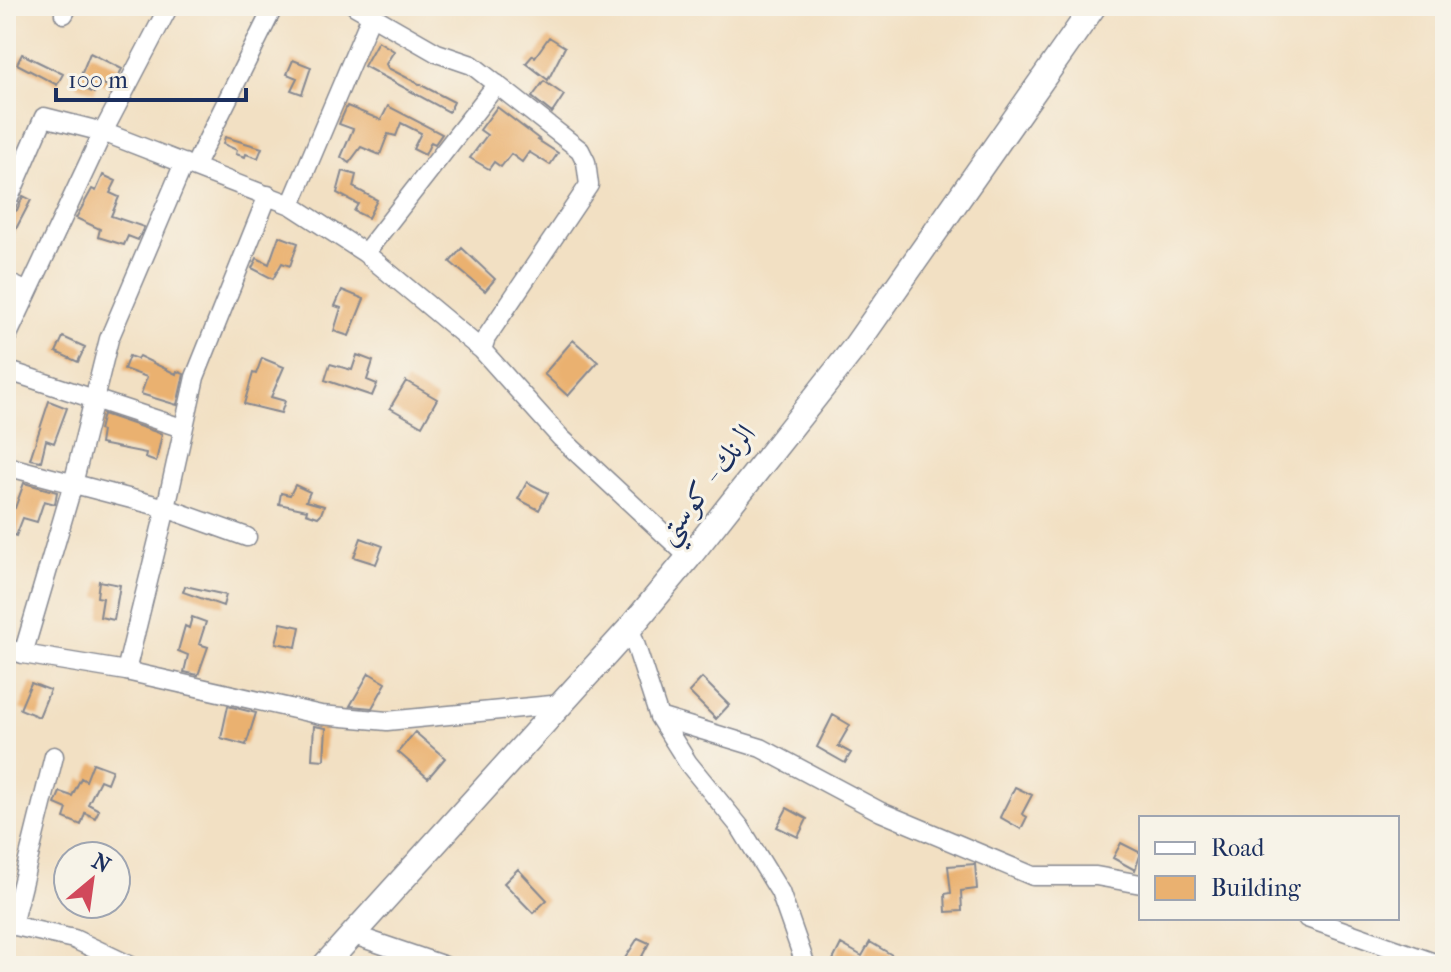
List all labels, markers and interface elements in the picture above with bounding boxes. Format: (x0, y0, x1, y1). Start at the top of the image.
scale bar (56, 52, 246, 102)
text: 100 m (68, 66, 128, 94)
street label: الرنك - كوستي (649, 417, 771, 557)
legend (1139, 816, 1399, 920)
text: Road (1211, 834, 1265, 862)
north arrow (52, 840, 132, 920)
text: N (88, 848, 115, 879)
text: Building (1211, 874, 1302, 902)

